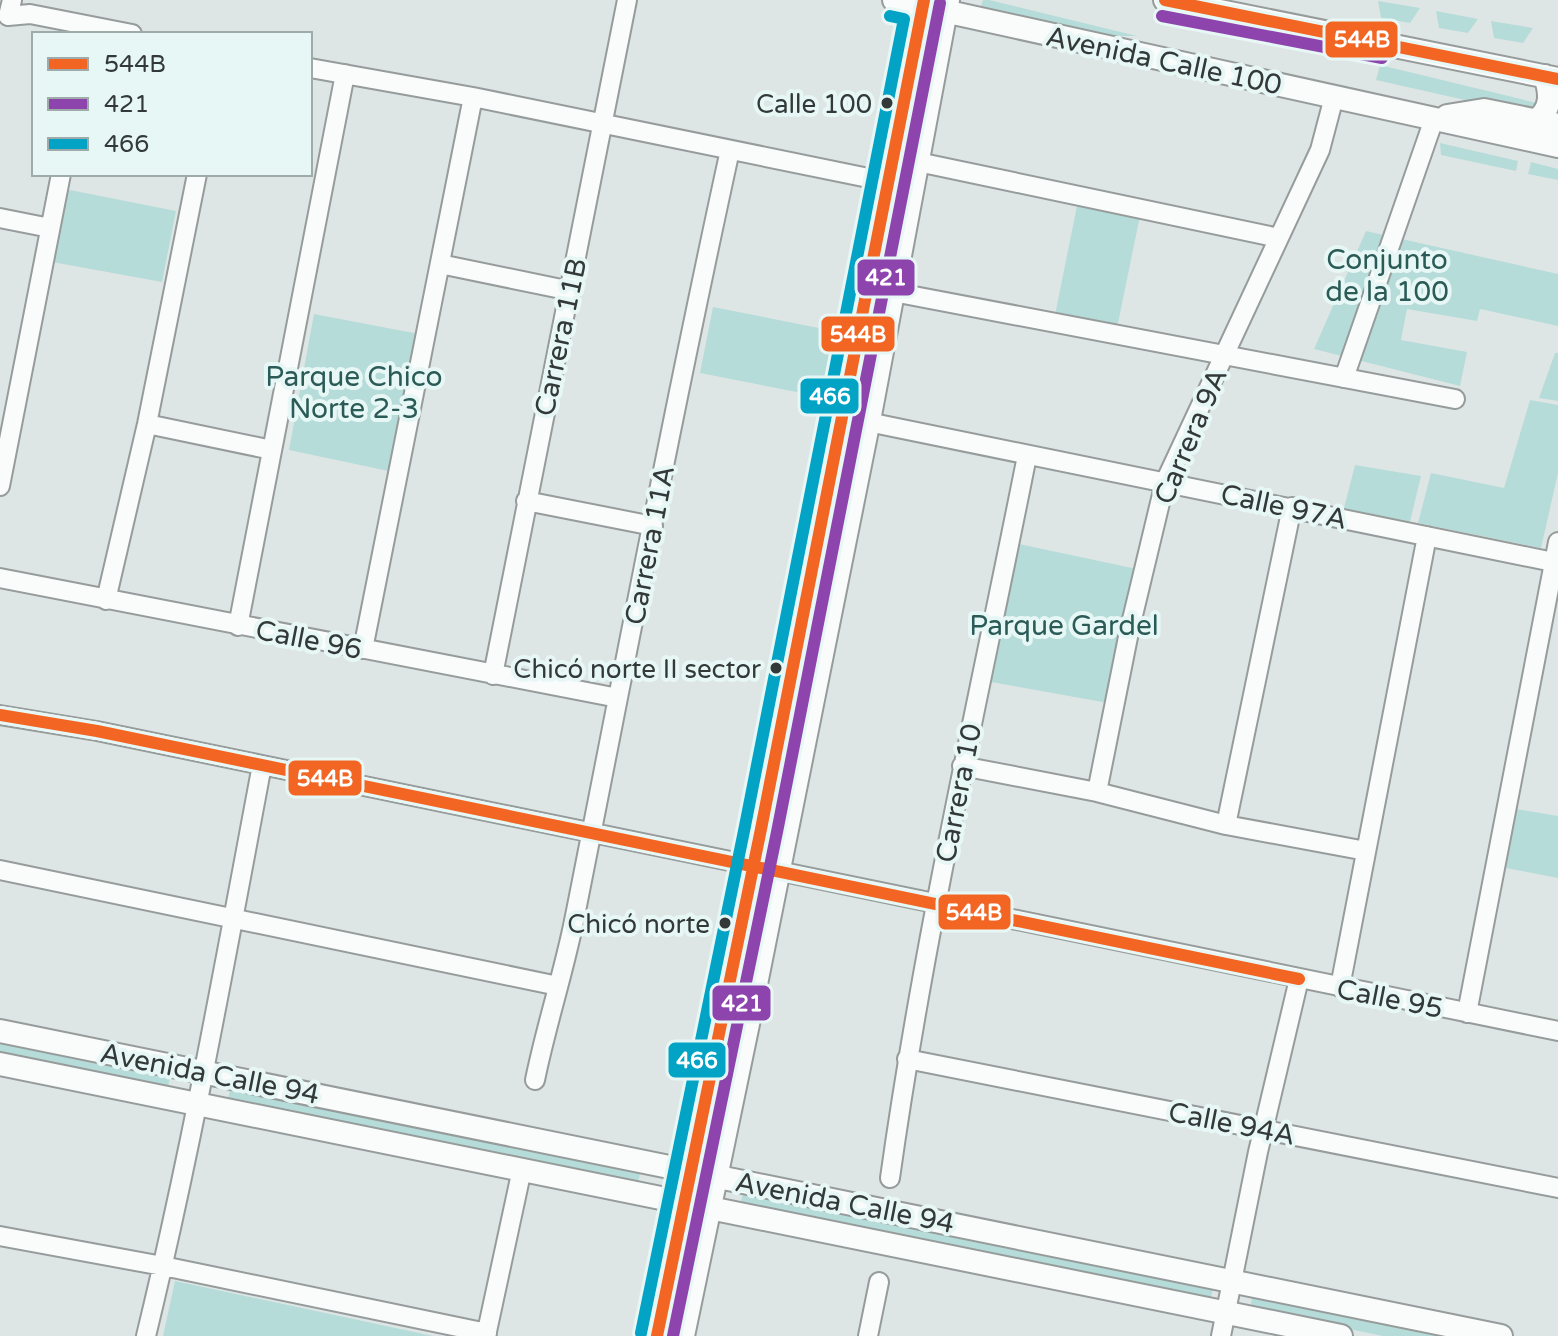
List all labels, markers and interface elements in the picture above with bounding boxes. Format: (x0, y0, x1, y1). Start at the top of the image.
street label: Avenida Calle 100 (1043, 19, 1285, 103)
line badge: 544B (1324, 20, 1399, 59)
text: 544B (1334, 27, 1390, 53)
legend (32, 32, 312, 176)
text: 544B (104, 50, 166, 79)
place label: Calle 100 (756, 89, 872, 120)
text: 421 (104, 90, 149, 119)
marker: Calle 100 (879, 95, 895, 111)
text: 466 (104, 130, 149, 159)
park label: Conjunto de la 100 (1325, 243, 1449, 309)
street label: Carrera 11B (528, 255, 594, 419)
line badge: 421 (856, 258, 916, 297)
text: 421 (865, 265, 907, 291)
line badge: 544B (820, 315, 896, 353)
text: 544B (830, 322, 886, 348)
park label: Parque Chico Norte 2-3 (265, 360, 443, 426)
street label: Carrera 9A (1147, 363, 1235, 509)
line badge: 466 (799, 377, 860, 415)
text: 466 (809, 384, 851, 410)
street label: Carrera 11A (618, 462, 682, 628)
street label: Calle 97A (1217, 477, 1350, 537)
park label: Parque Gardel (969, 609, 1159, 643)
street label: Calle 96 (253, 613, 365, 667)
place label: Chicó norte II sector (513, 654, 761, 685)
marker: Chicó norte II sector (768, 660, 784, 676)
street label: Carrera 10 (929, 721, 989, 866)
line badge: 544B (287, 759, 363, 797)
text: 544B (297, 766, 353, 792)
line badge: 544B (937, 893, 1012, 931)
text: 544B (946, 900, 1002, 926)
place label: Chicó norte (567, 909, 710, 940)
marker: Chicó norte (717, 915, 733, 931)
street label: Calle 95 (1334, 972, 1446, 1026)
line badge: 421 (711, 984, 772, 1022)
text: 421 (721, 991, 763, 1017)
street label: Avenida Calle 94 (97, 1036, 322, 1112)
line badge: 466 (667, 1041, 727, 1079)
text: 466 (676, 1048, 718, 1074)
street label: Calle 94A (1166, 1095, 1298, 1153)
street label: Avenida Calle 94 (732, 1165, 957, 1241)

